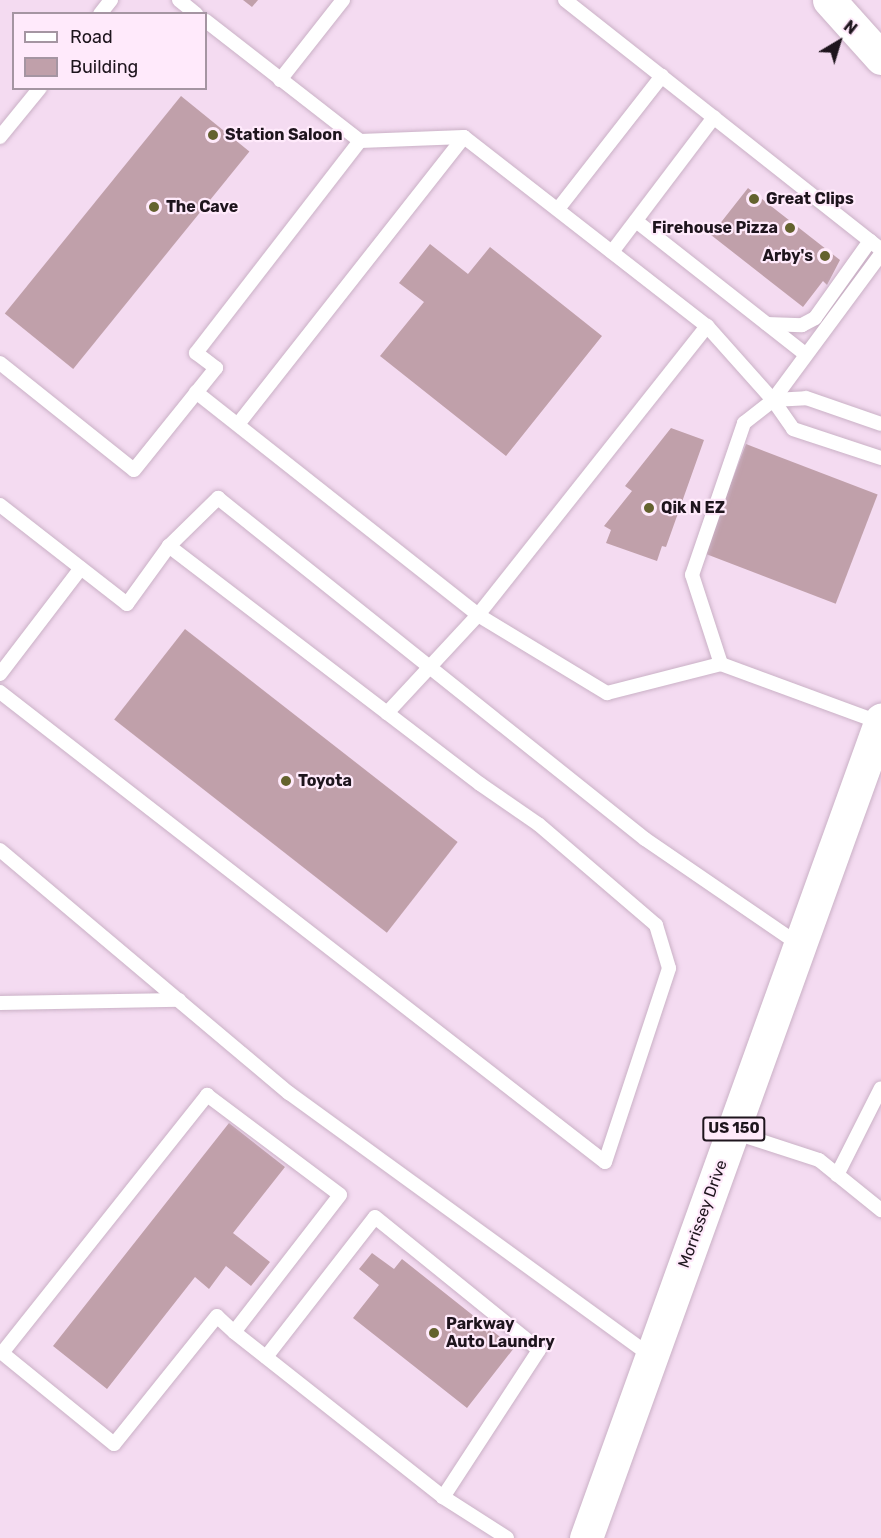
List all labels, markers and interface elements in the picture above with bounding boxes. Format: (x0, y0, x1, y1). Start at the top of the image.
legend (12, 12, 207, 90)
north arrow (809, 12, 869, 72)
text: N (840, 16, 861, 38)
text: Road (70, 26, 113, 48)
text: Building (70, 56, 138, 78)
place label: Station Saloon (225, 125, 342, 145)
marker: Station Saloon (206, 128, 220, 142)
place label: Great Clips (766, 189, 854, 209)
marker: Great Clips (747, 192, 761, 206)
place label: The Cave (166, 197, 238, 217)
marker: The Cave (147, 200, 161, 214)
place label: Firehouse Pizza (652, 218, 778, 238)
marker: Firehouse Pizza (783, 221, 797, 235)
place label: Arby's (763, 246, 813, 266)
marker: Arby's (818, 249, 832, 263)
place label: Qik N EZ (661, 498, 725, 518)
marker: Qik N EZ (642, 501, 656, 515)
place label: Toyota (298, 771, 352, 791)
marker: Toyota (279, 774, 293, 788)
road number: US 150 (701, 1117, 767, 1141)
street label: Morrissey Drive (674, 1157, 732, 1271)
place label: Parkway Auto Laundry (446, 1314, 555, 1352)
marker: Parkway Auto Laundry (427, 1326, 441, 1340)

